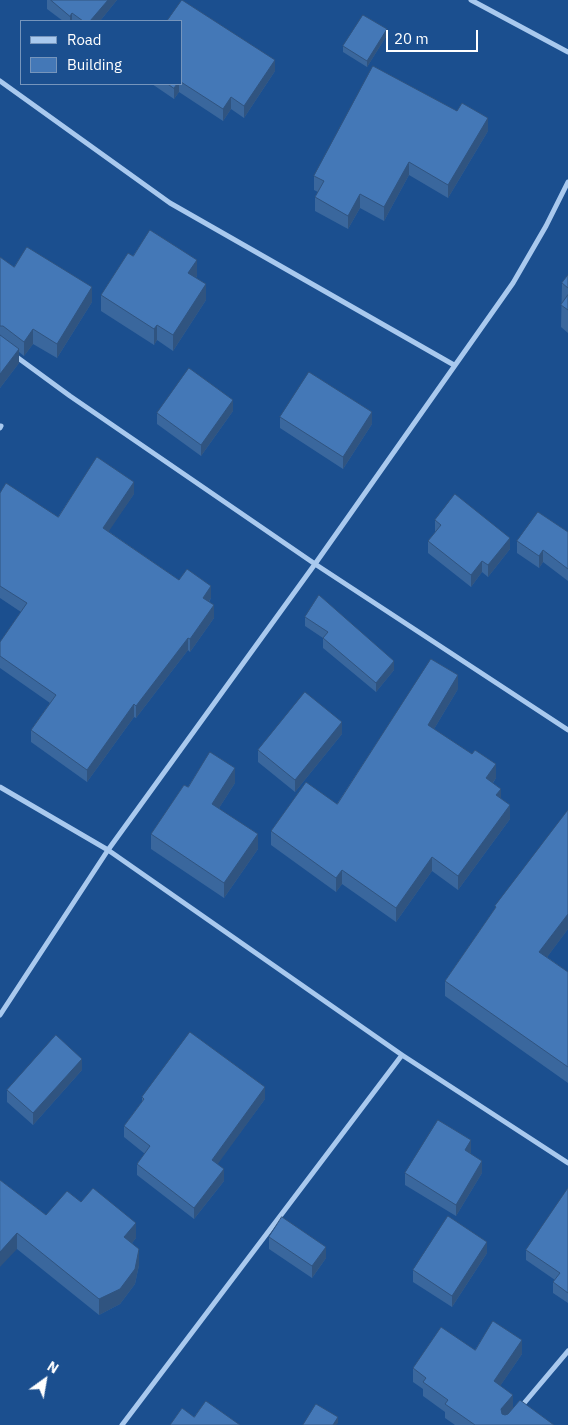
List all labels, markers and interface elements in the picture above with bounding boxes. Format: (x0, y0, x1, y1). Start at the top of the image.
legend (20, 20, 182, 85)
scale bar (388, 20, 480, 52)
text: 20 m (394, 29, 429, 48)
text: Road (67, 30, 102, 49)
text: Building (67, 55, 122, 74)
north arrow (20, 1355, 70, 1405)
text: N (44, 1357, 62, 1378)

